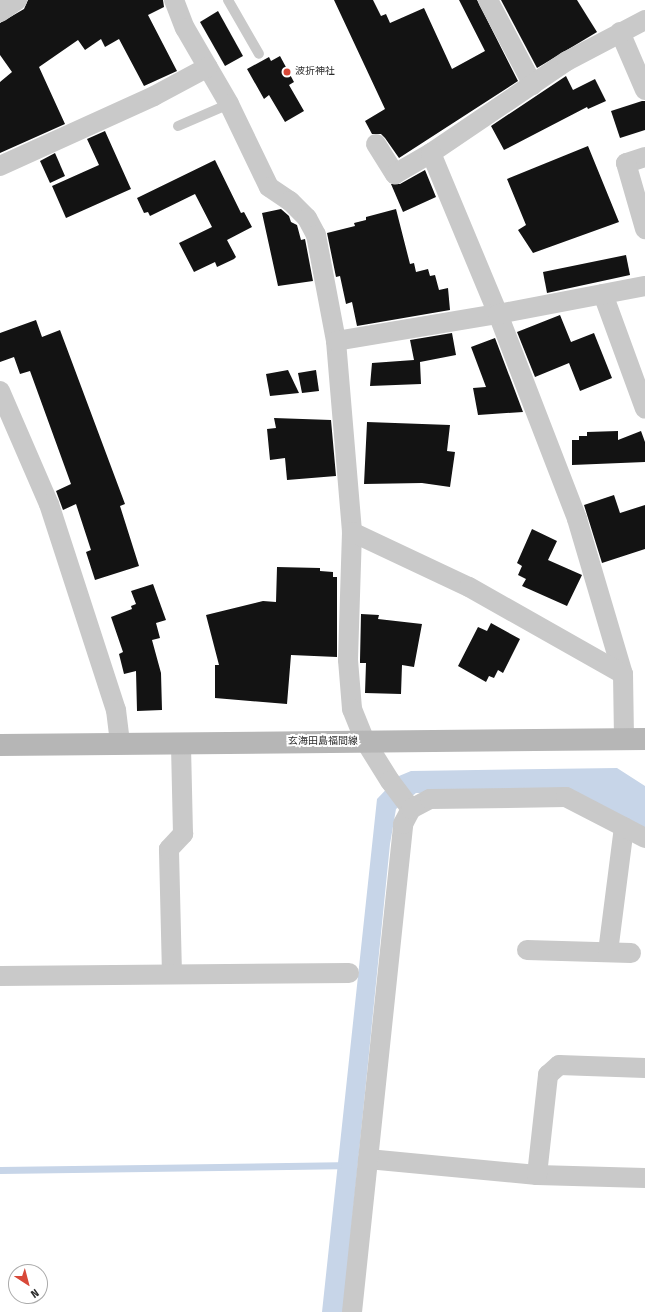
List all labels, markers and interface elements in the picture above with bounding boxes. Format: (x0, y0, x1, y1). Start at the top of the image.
place label: 波折神社 (295, 66, 335, 78)
marker: 波折神社 (282, 67, 292, 77)
street label: 玄海田島福間線 (288, 736, 358, 748)
north arrow (8, 1264, 48, 1304)
text: N (28, 1286, 41, 1301)

